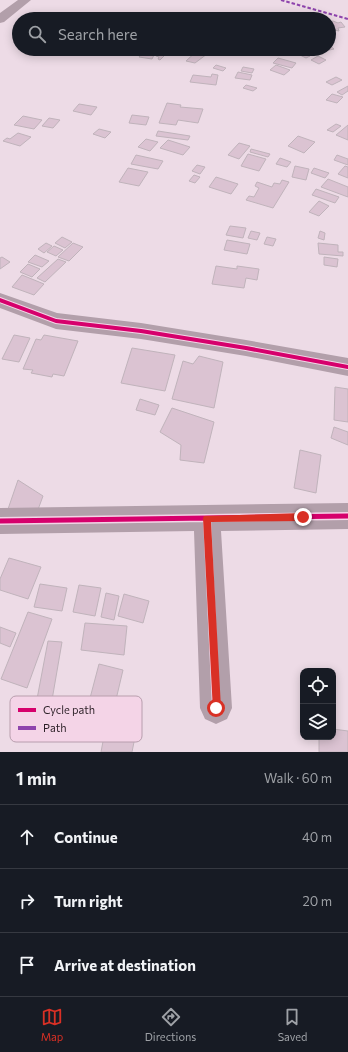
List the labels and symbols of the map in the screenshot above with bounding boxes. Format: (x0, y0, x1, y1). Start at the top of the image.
route end (294, 508, 312, 526)
legend (10, 696, 142, 742)
route start (207, 699, 225, 717)
text: Cycle path (43, 703, 95, 716)
text: Path (43, 721, 66, 734)

